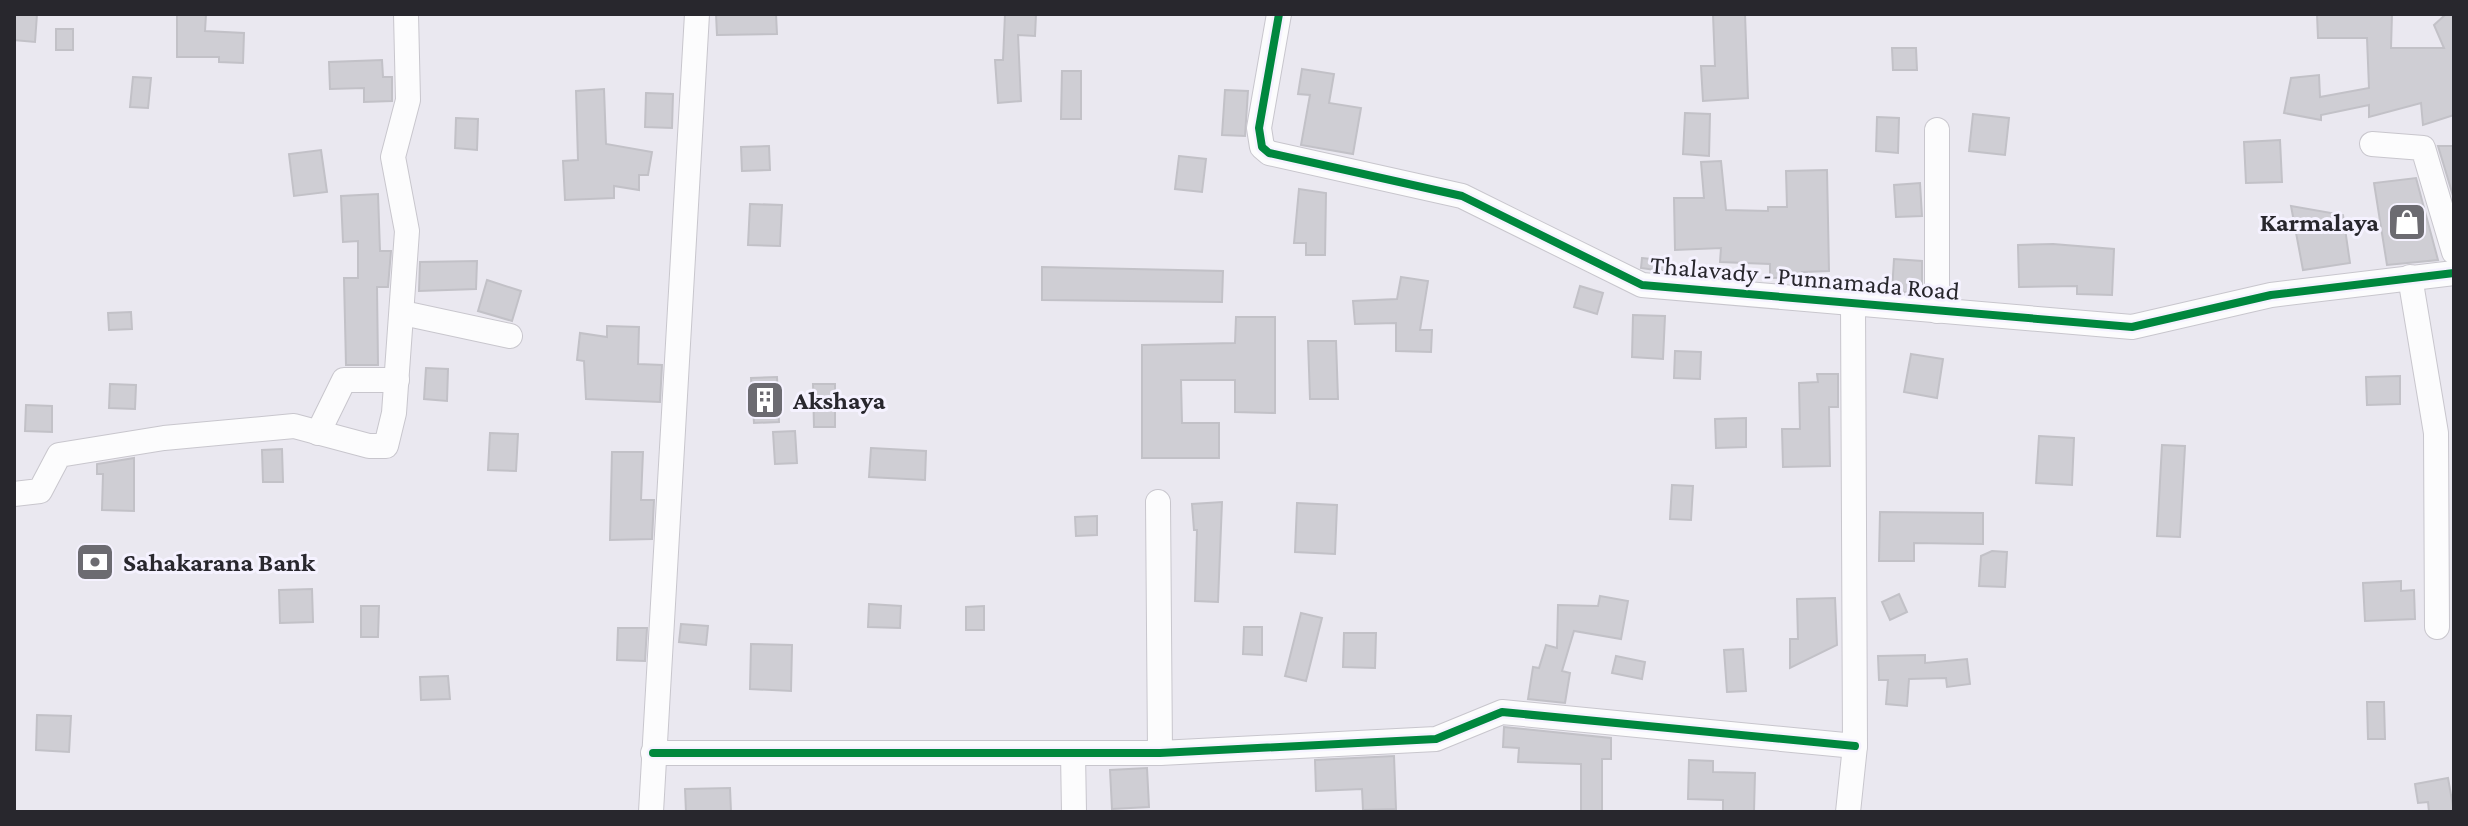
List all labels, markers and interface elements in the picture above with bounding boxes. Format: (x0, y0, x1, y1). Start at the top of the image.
shop icon: Karmalaya (2386, 201, 2428, 243)
place label: Karmalaya (2260, 208, 2379, 237)
street label: Thalavady - Punnamada Road (1649, 250, 1961, 306)
building icon: Akshaya (744, 379, 786, 421)
place label: Akshaya (792, 386, 886, 415)
bank icon: Sahakarana Bank (74, 541, 116, 583)
place label: Sahakarana Bank (123, 548, 316, 577)

